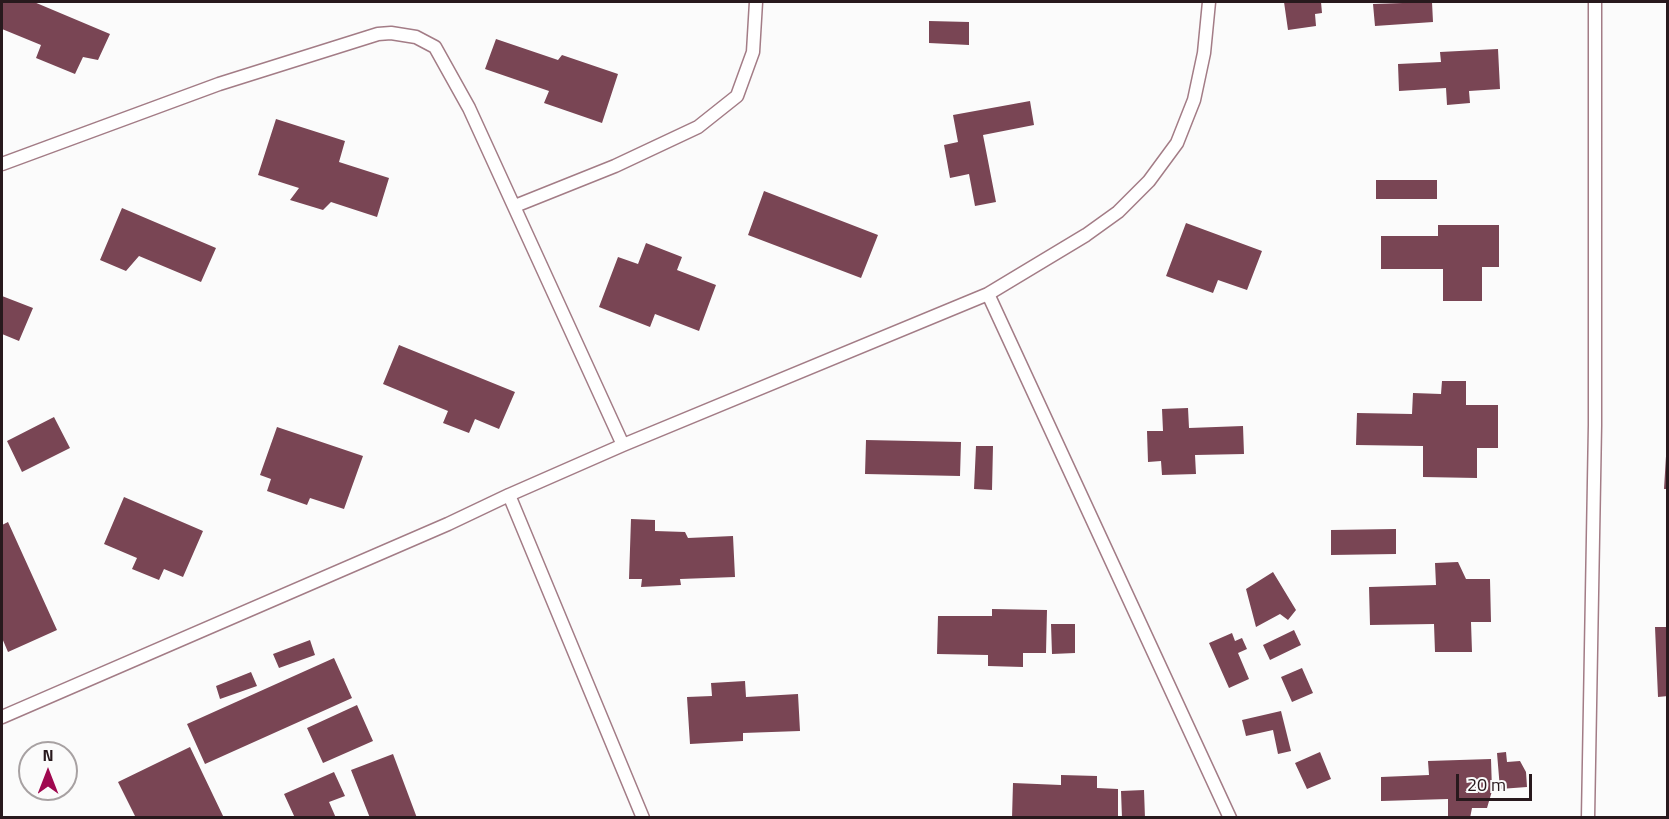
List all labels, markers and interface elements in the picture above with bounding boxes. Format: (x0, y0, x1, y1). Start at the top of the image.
north arrow (18, 741, 78, 801)
text: N (42, 743, 54, 767)
scale bar (1459, 762, 1536, 800)
text: 20 m (1467, 771, 1506, 798)

